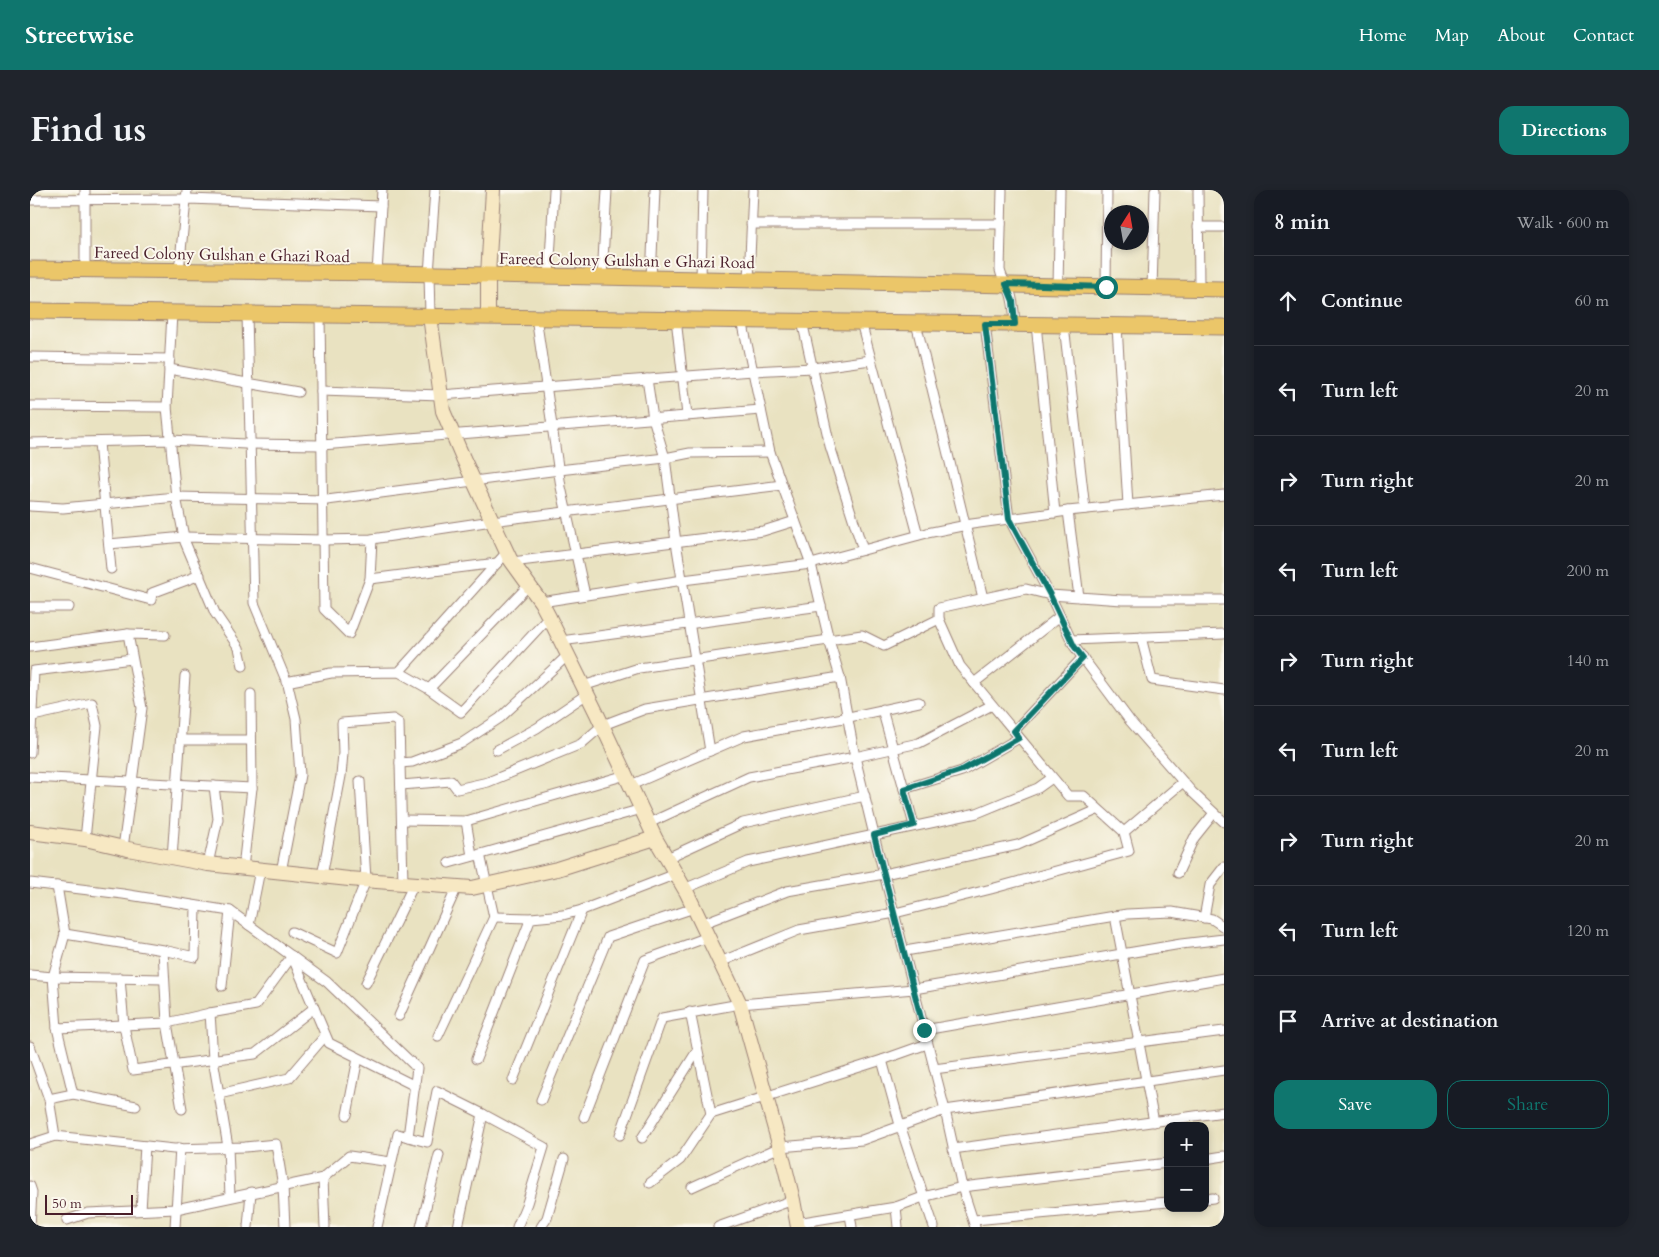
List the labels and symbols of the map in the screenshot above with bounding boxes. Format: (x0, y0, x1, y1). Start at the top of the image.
north arrow (1104, 205, 1149, 250)
street label: Fareed Colony Gulshan e Ghazi Road (94, 242, 350, 268)
street label: Fareed Colony Gulshan e Ghazi Road (499, 248, 755, 274)
route start (1095, 276, 1118, 299)
route end (913, 1019, 936, 1042)
scale bar (45, 1192, 132, 1215)

